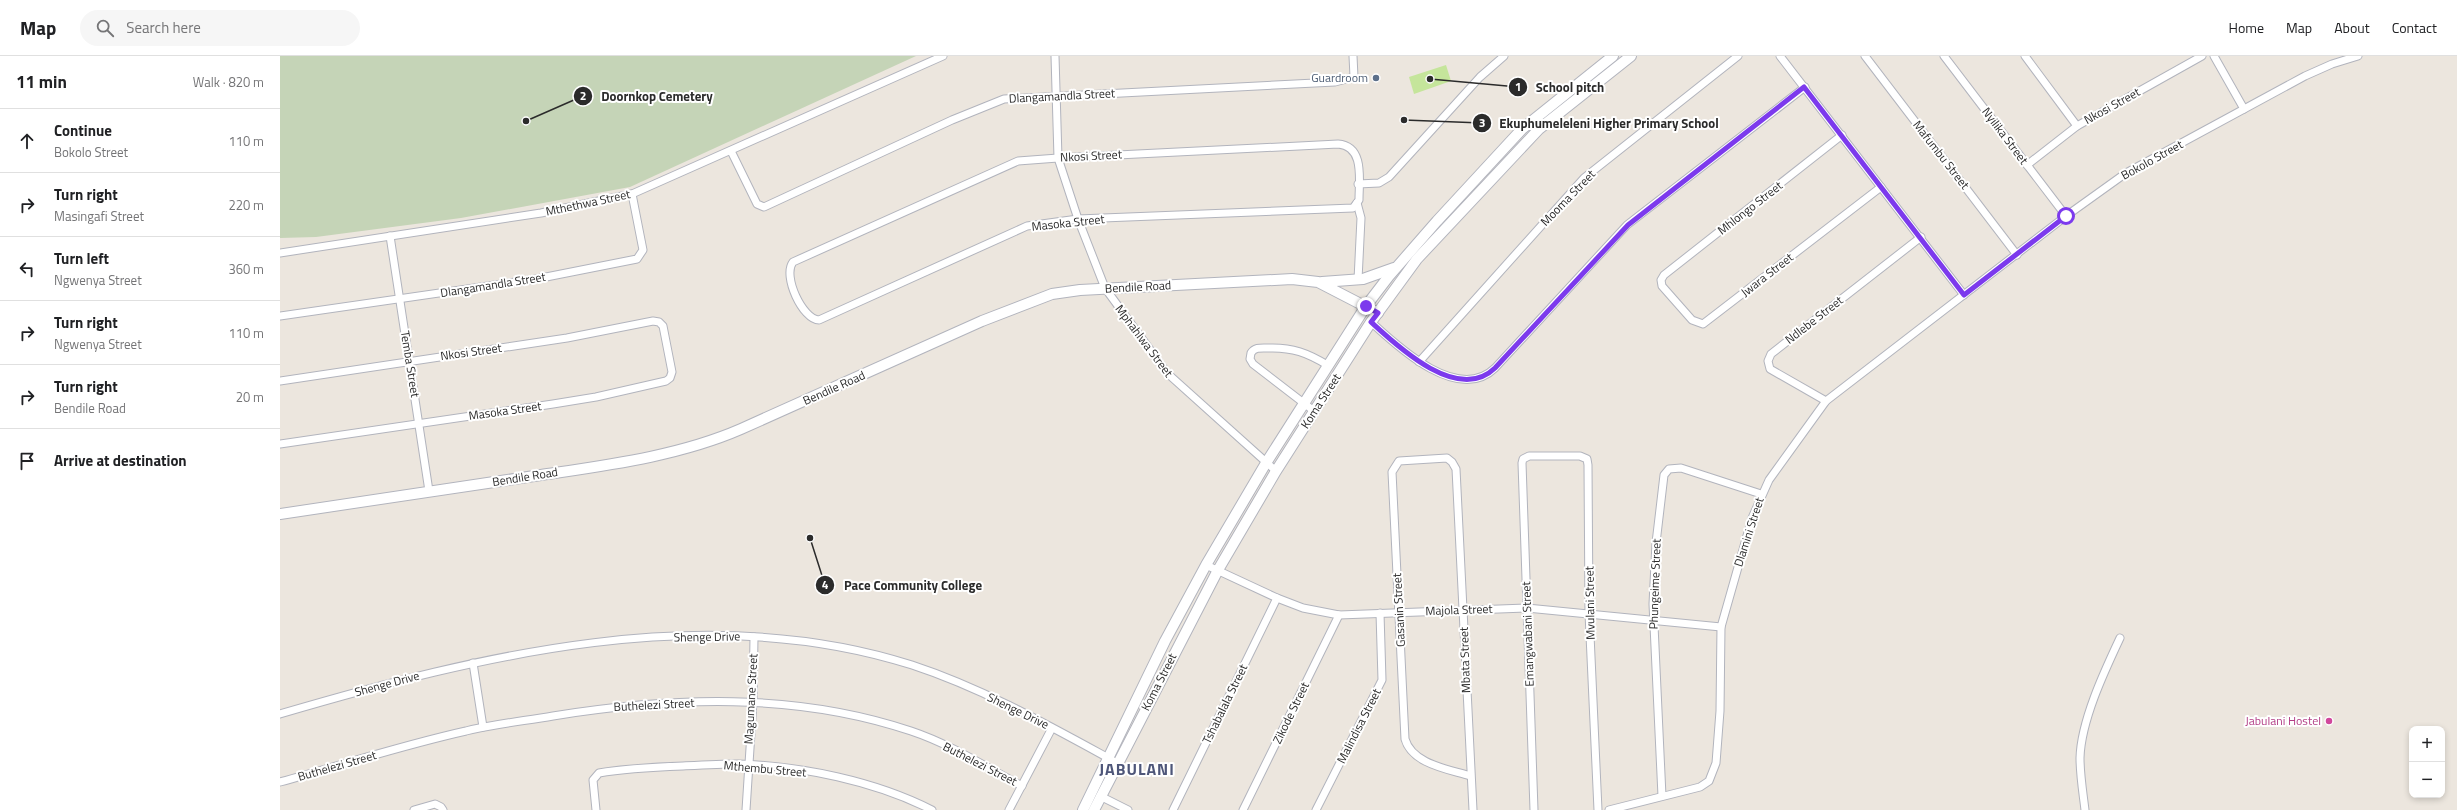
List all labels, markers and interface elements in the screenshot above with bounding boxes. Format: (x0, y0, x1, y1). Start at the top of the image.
search box (80, 10, 360, 46)
text: Map (20, 13, 56, 42)
text: Search here (126, 16, 201, 39)
icon: search (94, 17, 116, 39)
text: Home (2229, 17, 2264, 38)
text: Map (2286, 17, 2312, 38)
text: About (2334, 17, 2370, 38)
text: Contact (2392, 17, 2437, 38)
place label: Guardroom (1311, 68, 1368, 87)
text: 11 min (16, 69, 67, 95)
text: Walk · 820 m (193, 72, 264, 92)
marker: Guardroom (1371, 73, 1381, 83)
callout: School pitch (1508, 75, 1613, 100)
text: 1 (1515, 77, 1521, 96)
text: School pitch (1536, 77, 1604, 97)
street label: Nkosi Street (2080, 82, 2144, 129)
street label: Dlangamandla Street (1008, 83, 1116, 108)
callout: Doornkop Cemetery (573, 84, 720, 109)
text: 2 (580, 86, 586, 105)
text: Doornkop Cemetery (601, 86, 713, 106)
street label: Nyilika Street (1978, 103, 2034, 169)
callout: Ekuphumeleleni Higher Primary School (1472, 111, 1727, 136)
text: 3 (1479, 113, 1485, 132)
text: Ekuphumeleleni Higher Primary School (1499, 113, 1719, 133)
street label: Mafumbu Street (1908, 116, 1975, 194)
text: Continue (54, 119, 112, 142)
icon: ahead (16, 130, 38, 152)
text: 110 m (228, 131, 264, 151)
street label: Bokolo Street (2117, 134, 2187, 184)
text: Bokolo Street (54, 142, 128, 162)
street label: Nkosi Street (1060, 144, 1123, 167)
street label: Mooma Street (1536, 164, 1600, 230)
street label: Mhlongo Street (1713, 176, 1787, 239)
text: Turn right (54, 183, 118, 206)
street label: Mthethwa Street (544, 184, 633, 221)
icon: right (16, 194, 38, 216)
text: 220 m (228, 195, 264, 215)
text: Masingafi Street (54, 206, 144, 226)
route start (2057, 207, 2075, 225)
street label: Masoka Street (1030, 209, 1106, 236)
text: Turn left (54, 247, 109, 270)
street label: Jwara Street (1736, 247, 1798, 301)
icon: left (16, 258, 38, 280)
text: 360 m (228, 259, 264, 279)
street label: Dlangamandla Street (439, 267, 548, 302)
text: Ngwenya Street (54, 270, 142, 290)
street label: Bendile Road (1104, 275, 1172, 298)
street label: Ndlebe Street (1781, 290, 1847, 348)
route end (1357, 297, 1375, 315)
street label: Mphahlwa Street (1111, 300, 1179, 382)
text: Turn right (54, 311, 118, 334)
icon: right (16, 322, 38, 344)
text: 110 m (228, 323, 264, 343)
street label: Temba Street (396, 329, 425, 399)
text: Ngwenya Street (54, 334, 142, 354)
street label: Nkosi Street (439, 338, 504, 365)
street label: Bendile Road (800, 365, 868, 410)
street label: Koma Street (1296, 369, 1346, 432)
text: Turn right (54, 375, 118, 398)
icon: right (16, 386, 38, 408)
text: 20 m (236, 387, 264, 407)
street label: Masoka Street (467, 396, 543, 425)
text: Bendile Road (54, 398, 126, 418)
text: Arrive at destination (54, 449, 187, 472)
icon: arrive (16, 450, 38, 472)
street label: Bendile Road (491, 462, 559, 491)
street label: Dlamini Street (1728, 494, 1769, 569)
street label: Phungeime Street (1643, 537, 1666, 630)
street label: Mvulani Street (1579, 565, 1600, 640)
street label: Gasanin Street (1387, 572, 1410, 648)
callout: Pace Community College (815, 573, 990, 598)
text: 4 (822, 575, 829, 594)
text: Pace Community College (844, 575, 982, 595)
street label: Emangwabani Street (1516, 580, 1539, 687)
street label: Majola Street (1425, 599, 1494, 620)
street label: Shenge Drive (674, 626, 740, 647)
street label: Mbata Street (1454, 626, 1475, 693)
street label: Koma Street (1136, 649, 1182, 714)
street label: Magumane Street (739, 652, 762, 745)
street label: Tshabalala Street (1197, 660, 1252, 747)
street label: Shenge Drive (352, 666, 421, 701)
street label: Zikode Street (1267, 678, 1314, 747)
street label: Malindisa Street (1331, 684, 1386, 767)
street label: Shenge Drive (984, 687, 1052, 734)
street label: Buthelezi Street (613, 693, 696, 716)
place label: Jabulani Hostel (2245, 711, 2321, 730)
marker: Jabulani Hostel (2324, 716, 2334, 726)
map controls (2409, 726, 2445, 798)
button: + (2409, 726, 2445, 762)
street label: Buthelezi Street (940, 737, 1021, 791)
street label: Buthelezi Street (295, 745, 379, 786)
street label: Mthembu Street (723, 755, 808, 782)
district label: JABULANI (1099, 757, 1175, 781)
button: − (2409, 762, 2445, 798)

